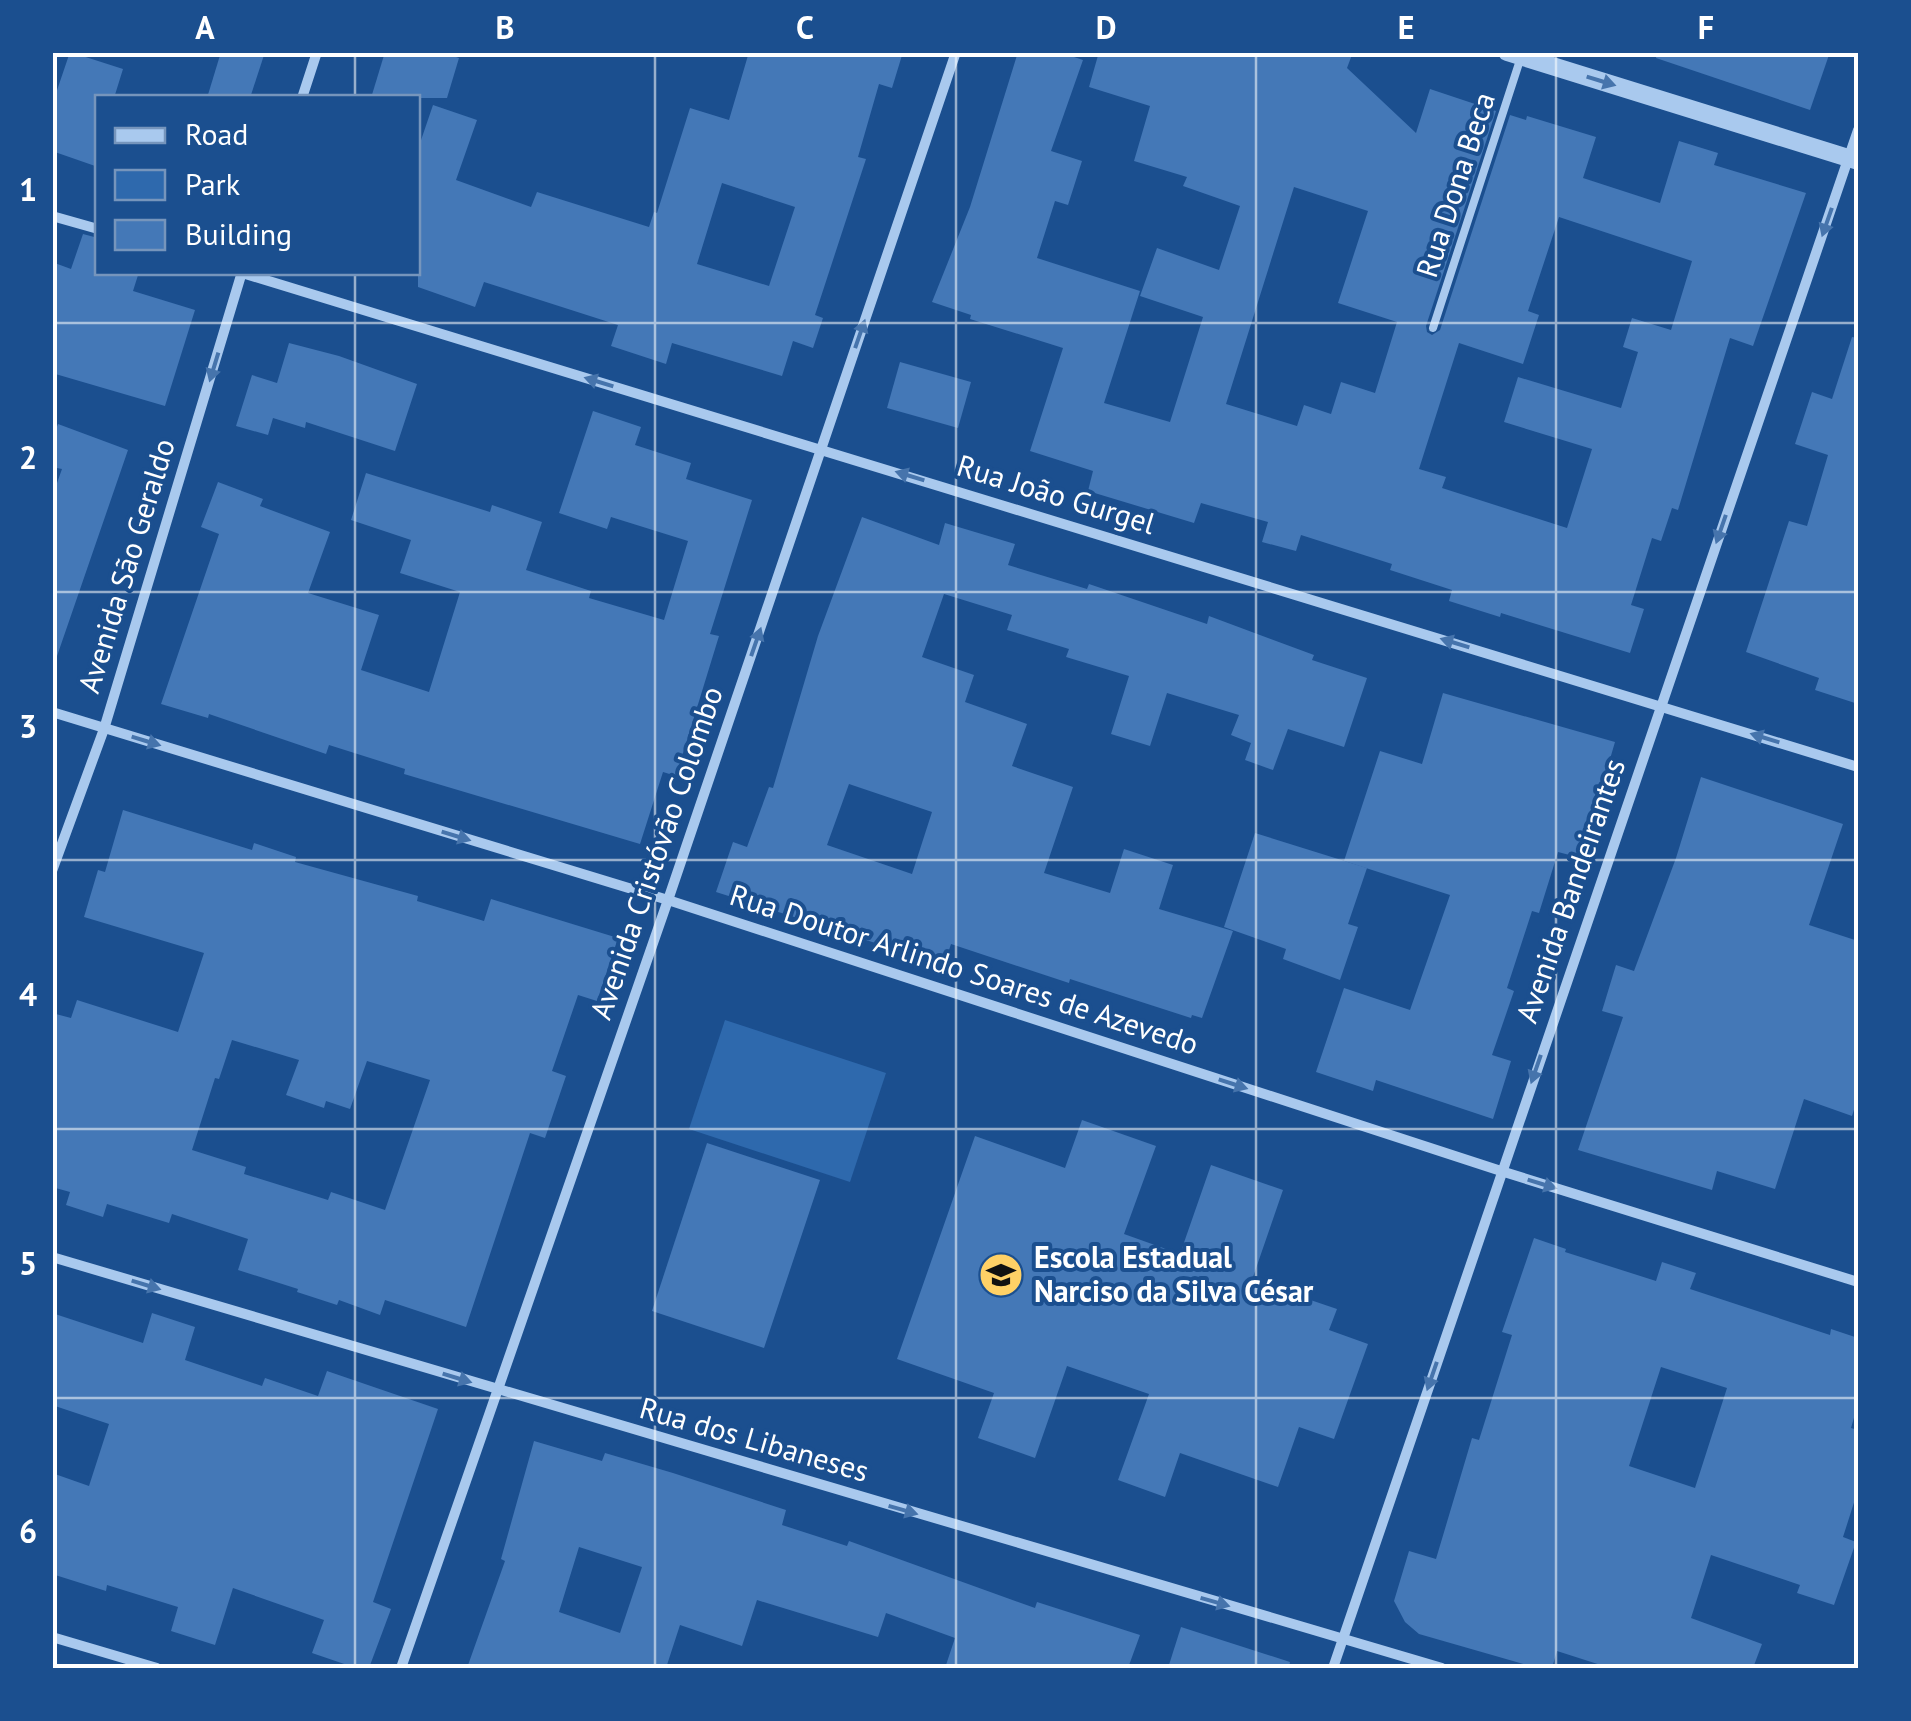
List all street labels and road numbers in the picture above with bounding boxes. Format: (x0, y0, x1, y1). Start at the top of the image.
street label: Rua Dona Beca (1406, 87, 1503, 282)
street label: Avenida São Geraldo (68, 434, 183, 697)
street label: Rua João Gurgel (953, 445, 1160, 542)
street label: Avenida Cristóvão Colombo (580, 681, 731, 1024)
street label: Avenida Bandeirantes (1506, 753, 1633, 1028)
street label: Rua Doutor Arlindo Soares de Azevedo (725, 874, 1204, 1063)
street label: Rua dos Libaneses (635, 1387, 873, 1490)

